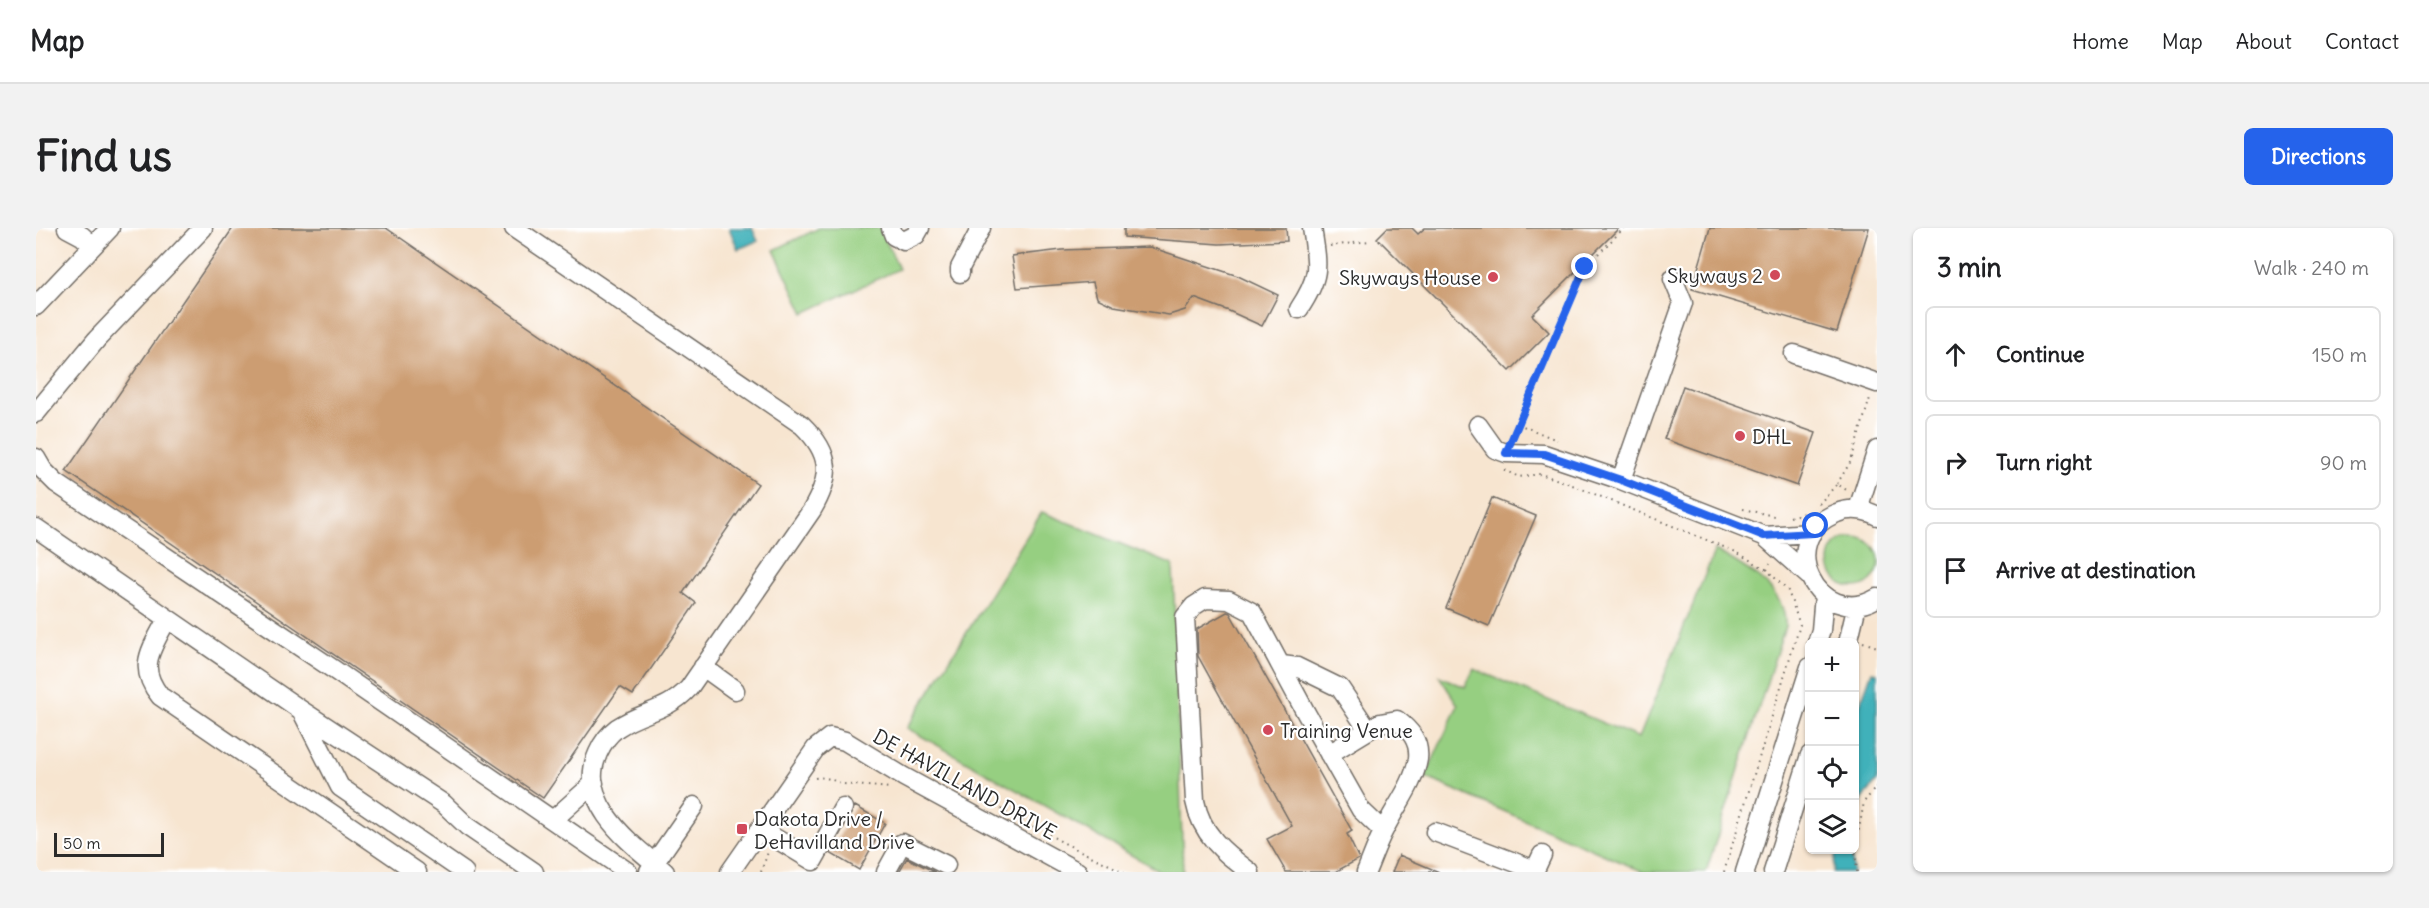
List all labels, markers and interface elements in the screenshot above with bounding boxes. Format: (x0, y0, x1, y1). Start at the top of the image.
text: Map (30, 23, 84, 59)
text: Home (2072, 28, 2129, 55)
text: Map (2162, 28, 2203, 55)
text: About (2236, 28, 2292, 55)
text: Contact (2325, 28, 2399, 55)
button: Directions (2244, 128, 2393, 185)
text: Find us (36, 130, 172, 182)
text: 3 min (1937, 251, 2002, 284)
route end (1571, 253, 1597, 279)
text: Walk · 240 m (2254, 255, 2369, 280)
place label: Skyways 2 (1667, 263, 1763, 288)
place label: Skyways House (1339, 265, 1481, 290)
marker: Skyways 2 (1768, 268, 1782, 282)
marker: Skyways House (1486, 270, 1500, 284)
icon: ahead (1939, 338, 1972, 371)
text: Continue (1996, 340, 2085, 368)
text: 150 m (2312, 342, 2367, 367)
place label: DHL (1752, 424, 1792, 449)
marker: DHL (1733, 429, 1747, 443)
icon: right (1939, 446, 1972, 479)
text: Turn right (1996, 448, 2092, 476)
text: 90 m (2320, 450, 2367, 475)
route start (1802, 512, 1828, 538)
icon: arrive (1939, 554, 1972, 587)
text: Arrive at destination (1996, 556, 2196, 584)
map controls (1805, 638, 1859, 854)
button: + (1805, 638, 1859, 692)
button: − (1805, 692, 1859, 746)
place label: Training Venue (1280, 718, 1413, 743)
street label: DE HAVILLAND DRIVE (869, 723, 1061, 845)
marker: Training Venue (1261, 723, 1275, 737)
button: locate (1805, 746, 1859, 800)
button: layers (1805, 800, 1859, 854)
place label: Dakota Drive / DeHavilland Drive (754, 806, 915, 854)
marker: Dakota Drive / DeHavilland Drive (735, 822, 749, 836)
scale bar (54, 830, 164, 858)
text: 50 m (63, 833, 101, 853)

